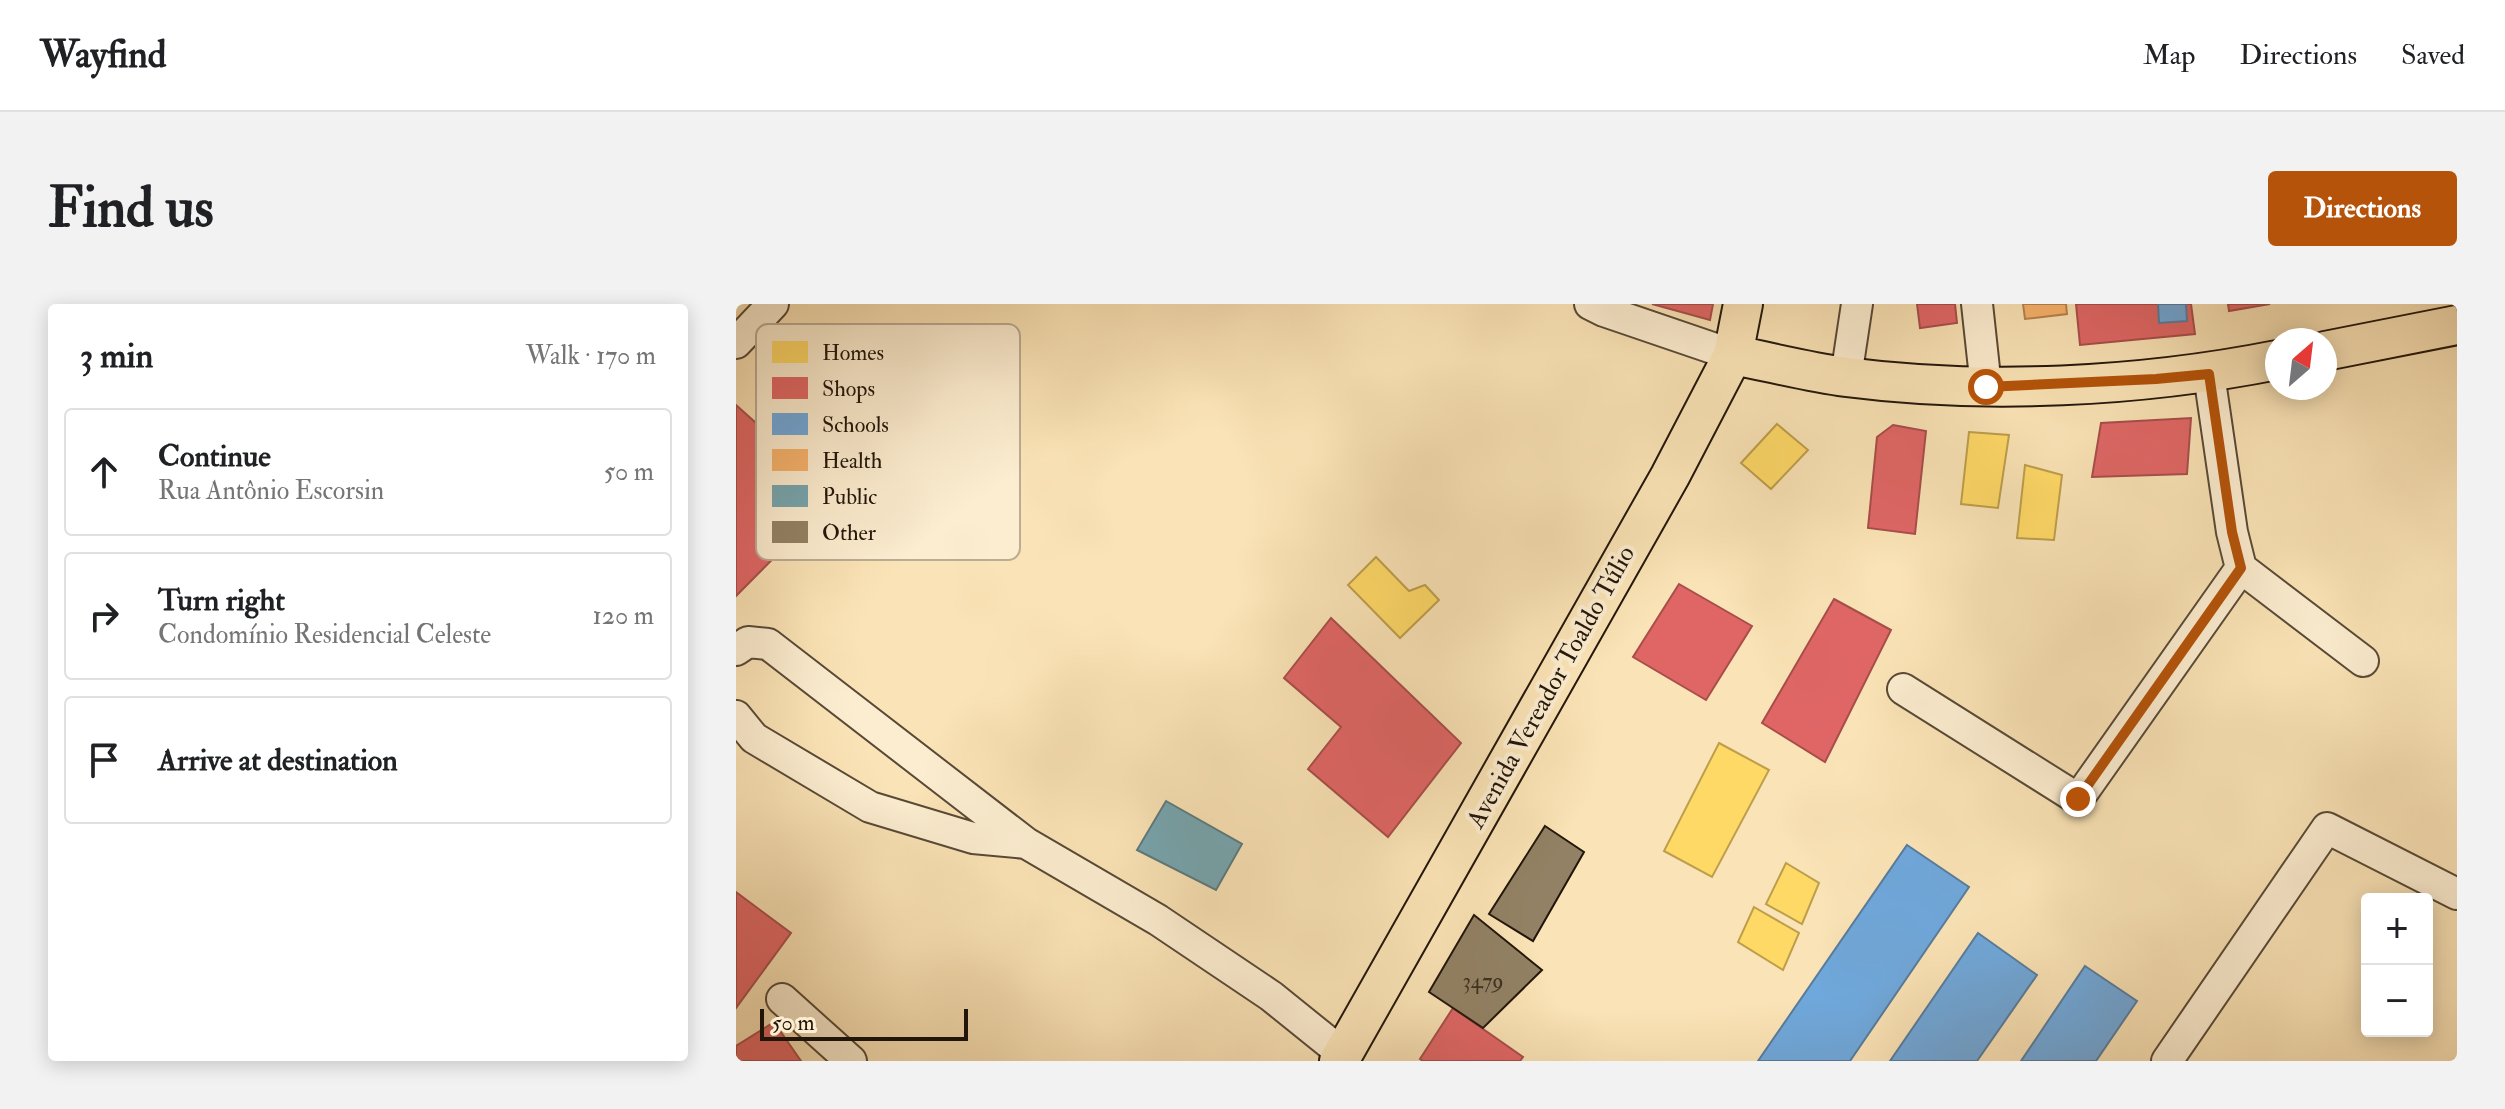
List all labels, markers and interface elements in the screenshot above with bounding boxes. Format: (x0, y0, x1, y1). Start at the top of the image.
text: Wayfind (40, 31, 166, 79)
text: Map (2143, 38, 2196, 73)
text: Directions (2240, 38, 2357, 73)
text: Saved (2401, 38, 2465, 73)
button: Directions (2268, 171, 2457, 246)
text: Find us (48, 173, 214, 244)
legend (756, 324, 1020, 560)
north arrow (2265, 328, 2337, 400)
text: 3 min (80, 335, 153, 378)
text: Homes (822, 339, 884, 367)
text: Walk · 170 m (526, 340, 656, 372)
route start (1968, 369, 2004, 405)
text: Shops (822, 375, 875, 404)
text: Schools (822, 411, 889, 439)
text: Continue (158, 438, 271, 475)
text: Health (822, 447, 883, 475)
icon: ahead (82, 450, 126, 494)
text: 50 m (604, 456, 654, 488)
text: Rua Antônio Escorsin (158, 475, 384, 507)
text: Public (822, 483, 877, 511)
text: Other (822, 519, 877, 547)
street label: Avenida Vereador Toaldo Túlio (1459, 540, 1642, 835)
text: Turn right (158, 582, 285, 619)
icon: right (82, 594, 126, 638)
text: 120 m (593, 600, 654, 632)
text: Condomínio Residencial Celeste (158, 619, 491, 651)
icon: arrive (82, 738, 126, 782)
text: Arrive at destination (158, 742, 398, 779)
route end (2060, 781, 2096, 817)
map controls (2361, 893, 2433, 1037)
button: + (2361, 893, 2433, 965)
button: − (2361, 965, 2433, 1037)
house number: 3479 (1462, 967, 1504, 995)
scale bar (760, 1005, 968, 1041)
text: 50 m (772, 1009, 814, 1037)

